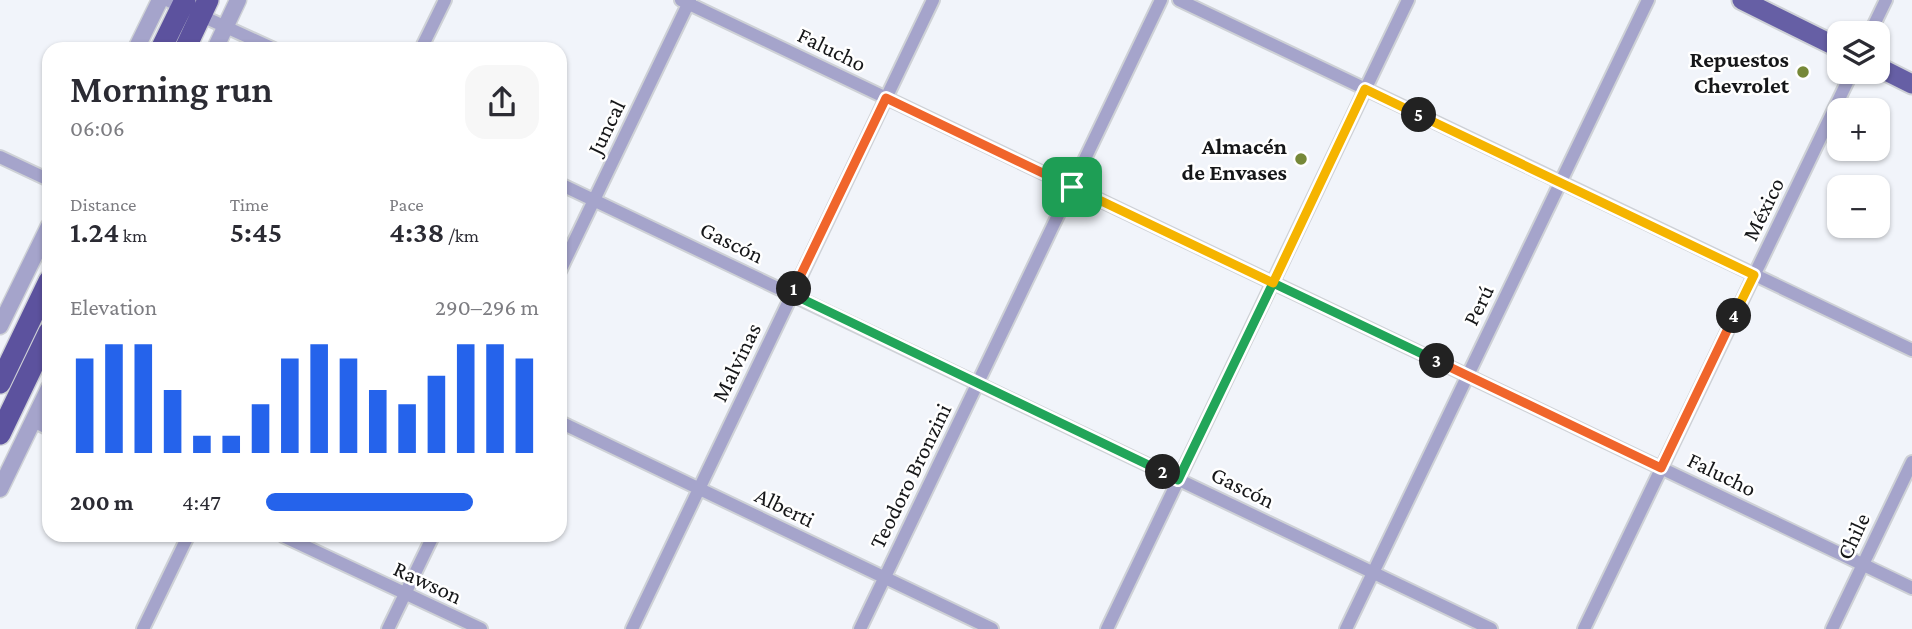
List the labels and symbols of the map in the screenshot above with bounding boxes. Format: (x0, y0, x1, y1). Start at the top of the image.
street label: Falucho (794, 21, 870, 77)
place label: Repuestos Chevrolet (1690, 46, 1790, 98)
marker: Repuestos Chevrolet (1795, 64, 1811, 80)
street label: Juncal (581, 95, 630, 160)
pin: 5 (1402, 97, 1436, 132)
place label: Almacén de Envases (1182, 133, 1287, 185)
marker: Almacén de Envases (1293, 151, 1309, 167)
pin (1042, 157, 1102, 217)
street label: México (1737, 173, 1789, 245)
street label: Gascón (696, 216, 768, 268)
pin: 1 (776, 272, 812, 306)
street label: Perú (1457, 281, 1499, 329)
pin: 4 (1716, 298, 1752, 334)
street label: Malvinas (706, 318, 766, 406)
pin: 3 (1420, 344, 1454, 378)
street label: Teodoro Bronzini (864, 399, 956, 553)
street label: Falucho (1684, 446, 1760, 502)
pin: 2 (1146, 454, 1180, 490)
street label: Gascón (1207, 461, 1279, 513)
street label: Alberti (751, 482, 819, 532)
street label: Chile (1831, 509, 1875, 563)
street label: Rawson (390, 555, 466, 609)

